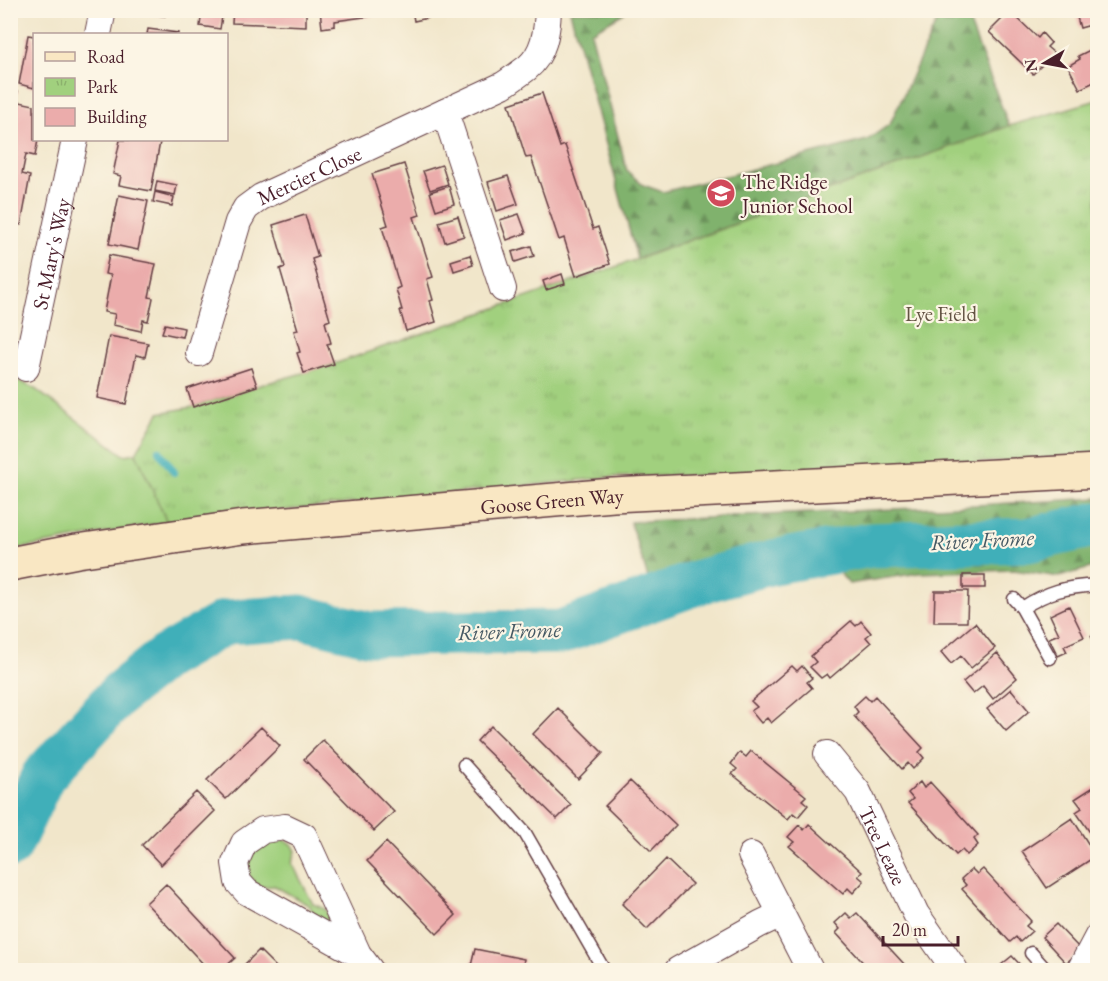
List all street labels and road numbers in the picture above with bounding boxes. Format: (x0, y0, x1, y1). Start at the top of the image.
street label: Mercier Close (252, 139, 365, 211)
street label: St Mary's Way (25, 195, 76, 312)
street label: Goose Green Way (479, 481, 625, 520)
street label: Tree Leaze (853, 802, 914, 889)

